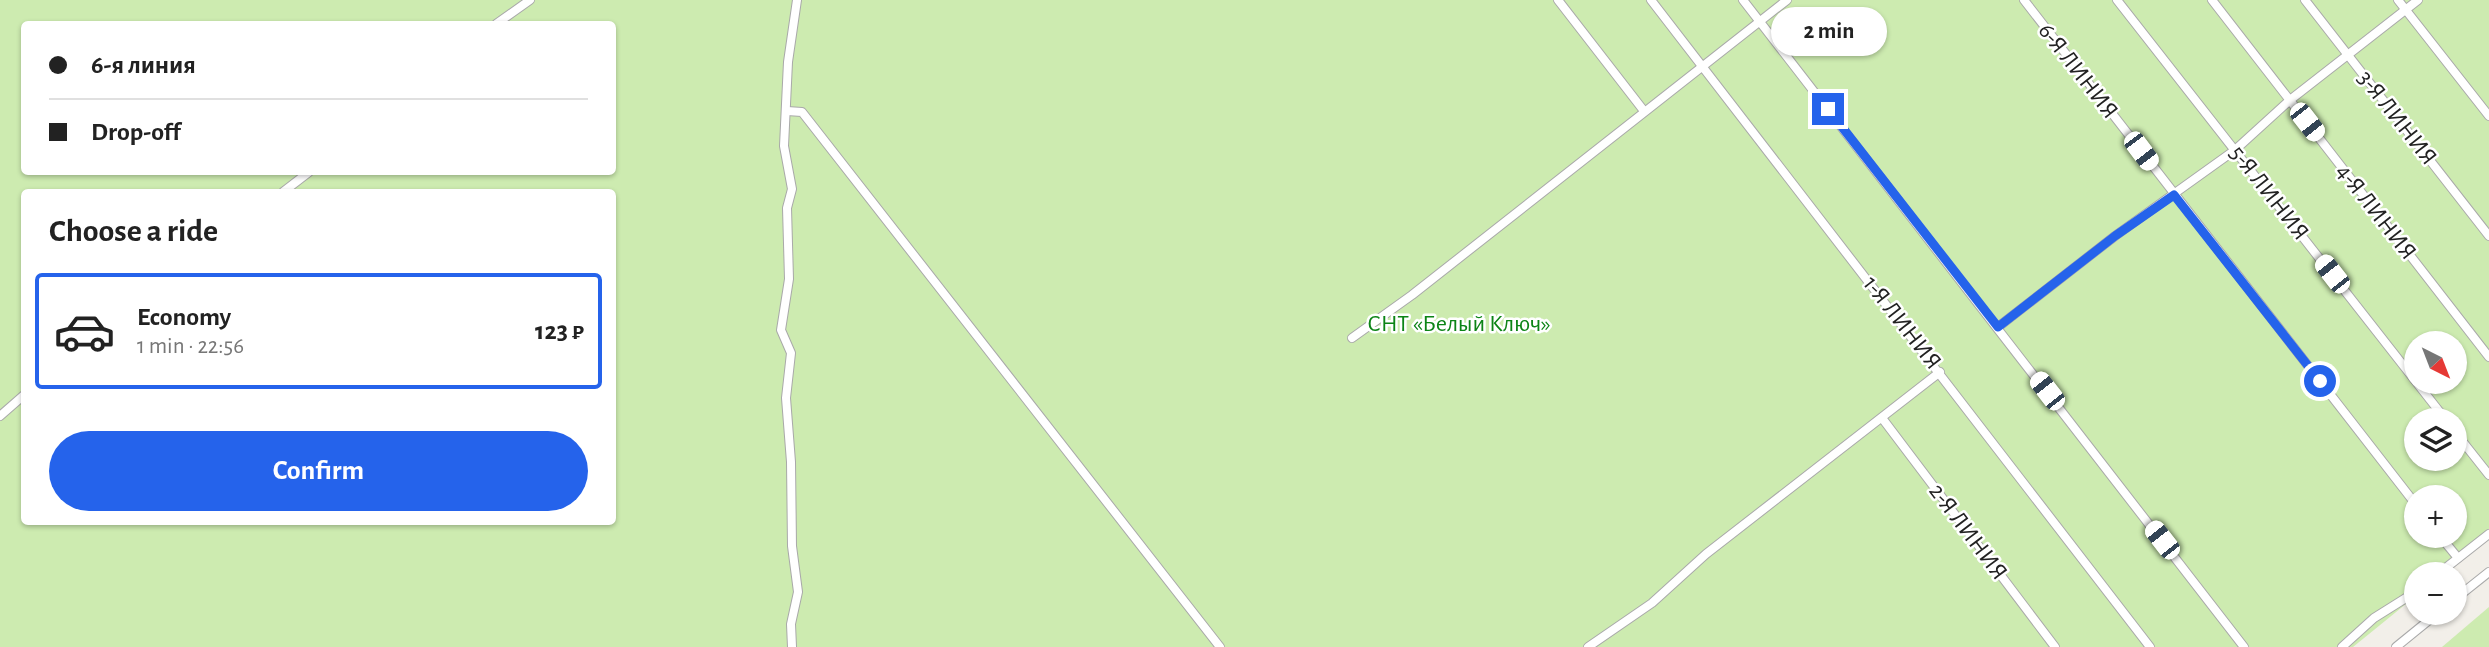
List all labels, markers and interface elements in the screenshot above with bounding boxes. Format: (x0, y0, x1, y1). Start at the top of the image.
callout: 2 min (1770, 7, 1886, 56)
street label: 6-Я ЛИНИЯ (2033, 19, 2123, 123)
text: 2 min (1803, 20, 1855, 43)
text: 6-я линия (91, 52, 196, 78)
street label: 3-Я ЛИНИЯ (2353, 66, 2441, 170)
route end (1812, 93, 1844, 125)
car (2286, 99, 2329, 145)
text: Drop-off (91, 119, 180, 145)
car (2120, 128, 2163, 174)
street label: 5-Я ЛИНИЯ (2225, 141, 2313, 245)
street label: 4-Я ЛИНИЯ (2331, 160, 2421, 264)
text: Choose a ride (49, 215, 218, 247)
car (2311, 251, 2354, 297)
street label: 1-Я ЛИНИЯ (1858, 272, 1946, 374)
icon: car (53, 300, 116, 363)
text: Economy (137, 304, 231, 330)
park label: СНТ «Белый Ключ» (1367, 312, 1551, 336)
text: 123 ₽ (535, 318, 584, 344)
north arrow (2404, 331, 2468, 394)
map controls (2404, 331, 2467, 625)
text: 1 min · 22:56 (137, 335, 244, 358)
route start (2304, 365, 2336, 397)
car (2026, 368, 2069, 414)
button: layers (2404, 408, 2467, 471)
button: Confirm (49, 431, 588, 511)
street label: 2-Я ЛИНИЯ (1924, 479, 2012, 585)
button: + (2404, 485, 2467, 548)
car (2141, 517, 2184, 563)
button: − (2404, 562, 2467, 625)

